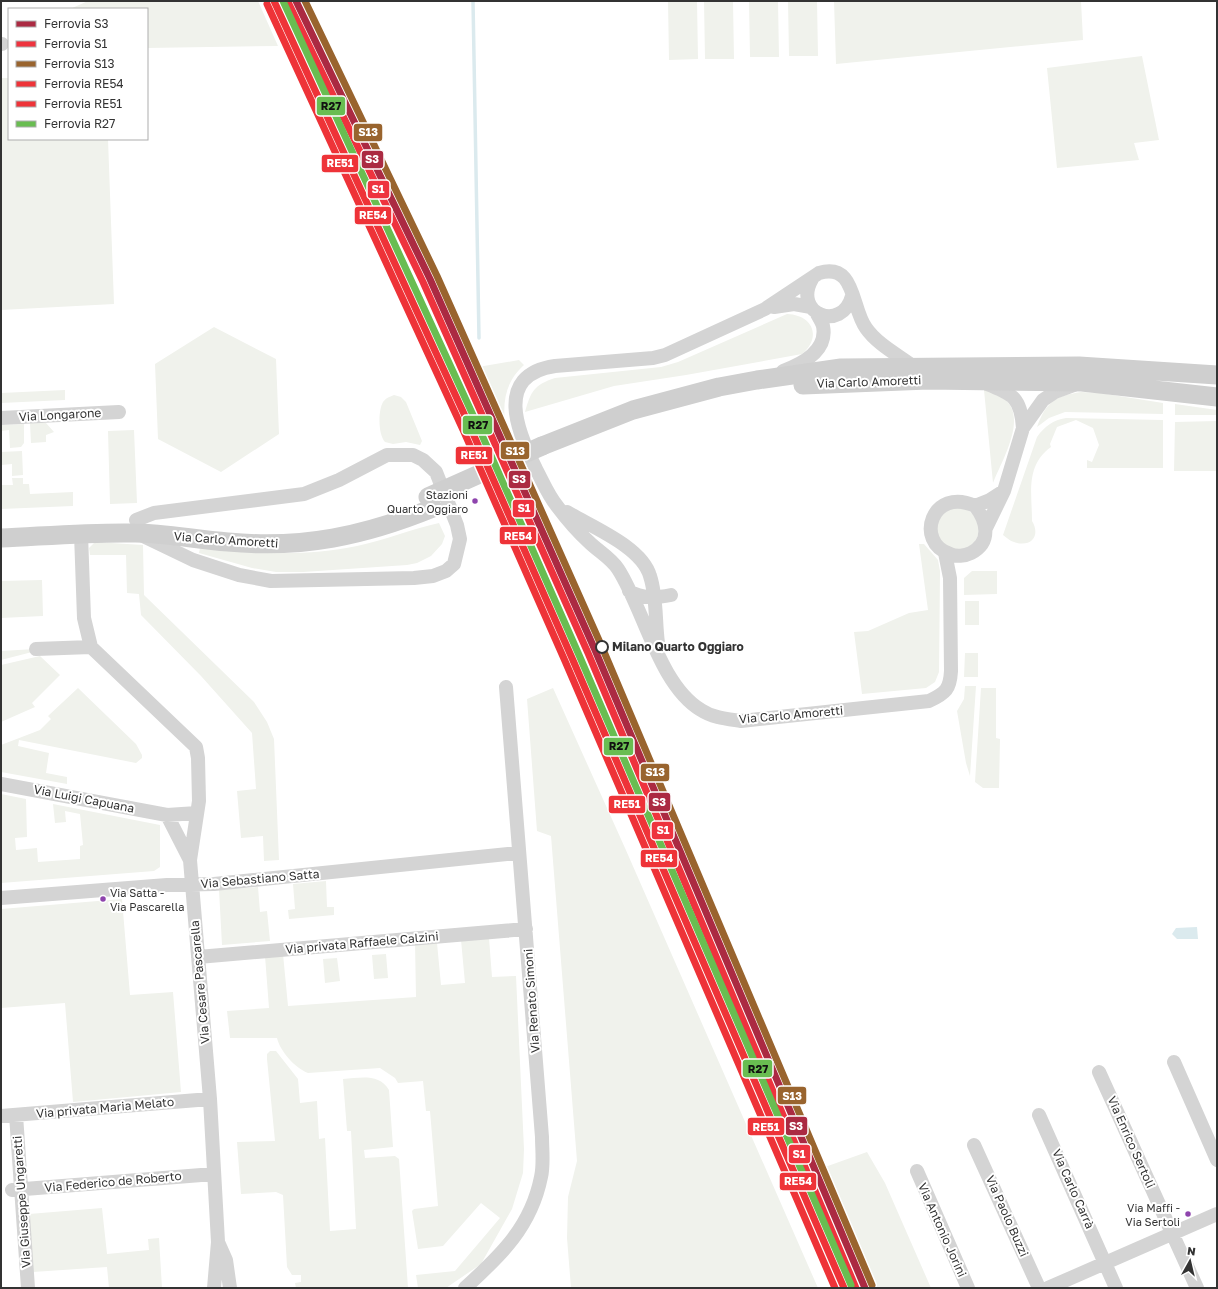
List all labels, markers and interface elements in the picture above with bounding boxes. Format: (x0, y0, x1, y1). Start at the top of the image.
legend (8, 8, 148, 140)
text: Ferrovia S3 (44, 16, 109, 31)
text: Ferrovia S1 (44, 36, 108, 51)
text: Ferrovia S13 (44, 56, 114, 71)
text: Ferrovia RE54 (44, 76, 124, 91)
text: Ferrovia RE51 (44, 96, 122, 111)
line badge: R27 (316, 96, 346, 116)
text: R27 (321, 99, 341, 112)
text: Ferrovia R27 (44, 116, 115, 131)
line badge: S13 (353, 123, 383, 142)
text: S13 (358, 125, 378, 138)
line badge: S3 (361, 150, 384, 169)
text: S3 (365, 152, 379, 165)
line badge: RE51 (321, 154, 359, 173)
text: RE51 (327, 156, 354, 169)
line badge: S1 (367, 180, 390, 199)
text: S1 (371, 182, 385, 195)
line badge: RE54 (354, 206, 392, 225)
text: RE54 (359, 208, 387, 221)
street label: Via Carlo Amoretti (816, 372, 922, 391)
street label: Via Longarone (18, 405, 102, 424)
line badge: R27 (462, 415, 493, 435)
text: R27 (468, 418, 488, 431)
line badge: S13 (500, 441, 530, 460)
text: S13 (505, 444, 525, 457)
line badge: RE51 (455, 446, 493, 465)
text: RE51 (461, 448, 488, 461)
line badge: S3 (508, 470, 531, 489)
text: S3 (512, 472, 526, 485)
place label: Stazioni Quarto Oggiaro (387, 488, 468, 515)
marker: Stazioni Quarto Oggiaro (470, 496, 480, 506)
line badge: S1 (512, 499, 535, 518)
text: S1 (517, 501, 531, 514)
line badge: RE54 (499, 526, 537, 545)
street label: Via Carlo Amoretti (173, 528, 279, 551)
text: RE54 (504, 529, 532, 542)
place label: Milano Quarto Oggiaro (612, 639, 744, 654)
marker: Milano Quarto Oggiaro (595, 640, 609, 654)
street label: Via Carlo Amoretti (738, 702, 844, 727)
line badge: R27 (603, 737, 634, 756)
text: R27 (609, 739, 629, 752)
line badge: S13 (640, 763, 670, 782)
text: S13 (645, 765, 665, 778)
street label: Via Luigi Capuana (32, 781, 136, 816)
line badge: S3 (648, 792, 671, 812)
line badge: RE51 (608, 795, 646, 814)
text: S3 (652, 795, 666, 808)
text: RE51 (614, 797, 641, 810)
line badge: S1 (651, 821, 674, 840)
text: S1 (656, 823, 670, 836)
line badge: RE54 (640, 849, 678, 868)
text: RE54 (645, 851, 673, 864)
street label: Via Sebastiano Satta (200, 866, 320, 891)
place label: Via Satta - Via Pascarella (110, 886, 184, 913)
marker: Via Satta - Via Pascarella (98, 894, 108, 904)
street label: Via Cesare Pascarella (187, 920, 212, 1044)
street label: Via privata Raffaele Calzini (285, 928, 439, 957)
street label: Via Renato Simoni (520, 948, 543, 1054)
line badge: R27 (742, 1059, 773, 1078)
text: R27 (748, 1062, 768, 1075)
line badge: S13 (777, 1086, 807, 1105)
text: S13 (782, 1089, 802, 1102)
street label: Via privata Maria Melato (35, 1094, 175, 1121)
street label: Via Enrico Sertoli (1104, 1094, 1158, 1190)
line badge: S3 (785, 1116, 808, 1136)
line badge: RE51 (747, 1117, 785, 1136)
text: S3 (789, 1119, 803, 1132)
text: RE51 (753, 1120, 780, 1133)
street label: Via Giuseppe Ungaretti (9, 1135, 34, 1269)
line badge: S1 (788, 1144, 811, 1164)
text: S1 (792, 1147, 806, 1160)
street label: Via Carlo Carrà (1049, 1147, 1098, 1231)
street label: Via Federico de Roberto (44, 1168, 182, 1195)
line badge: RE54 (779, 1172, 817, 1191)
street label: Via Paolo Buzzi (983, 1173, 1032, 1259)
text: RE54 (784, 1174, 812, 1187)
street label: Via Antonio Jorini (915, 1180, 970, 1279)
place label: Via Maffi - Via Sertoli (1125, 1201, 1180, 1228)
marker: Via Maffi - Via Sertoli (1183, 1209, 1193, 1219)
north arrow (1170, 1241, 1210, 1281)
text: N (1186, 1244, 1197, 1258)

